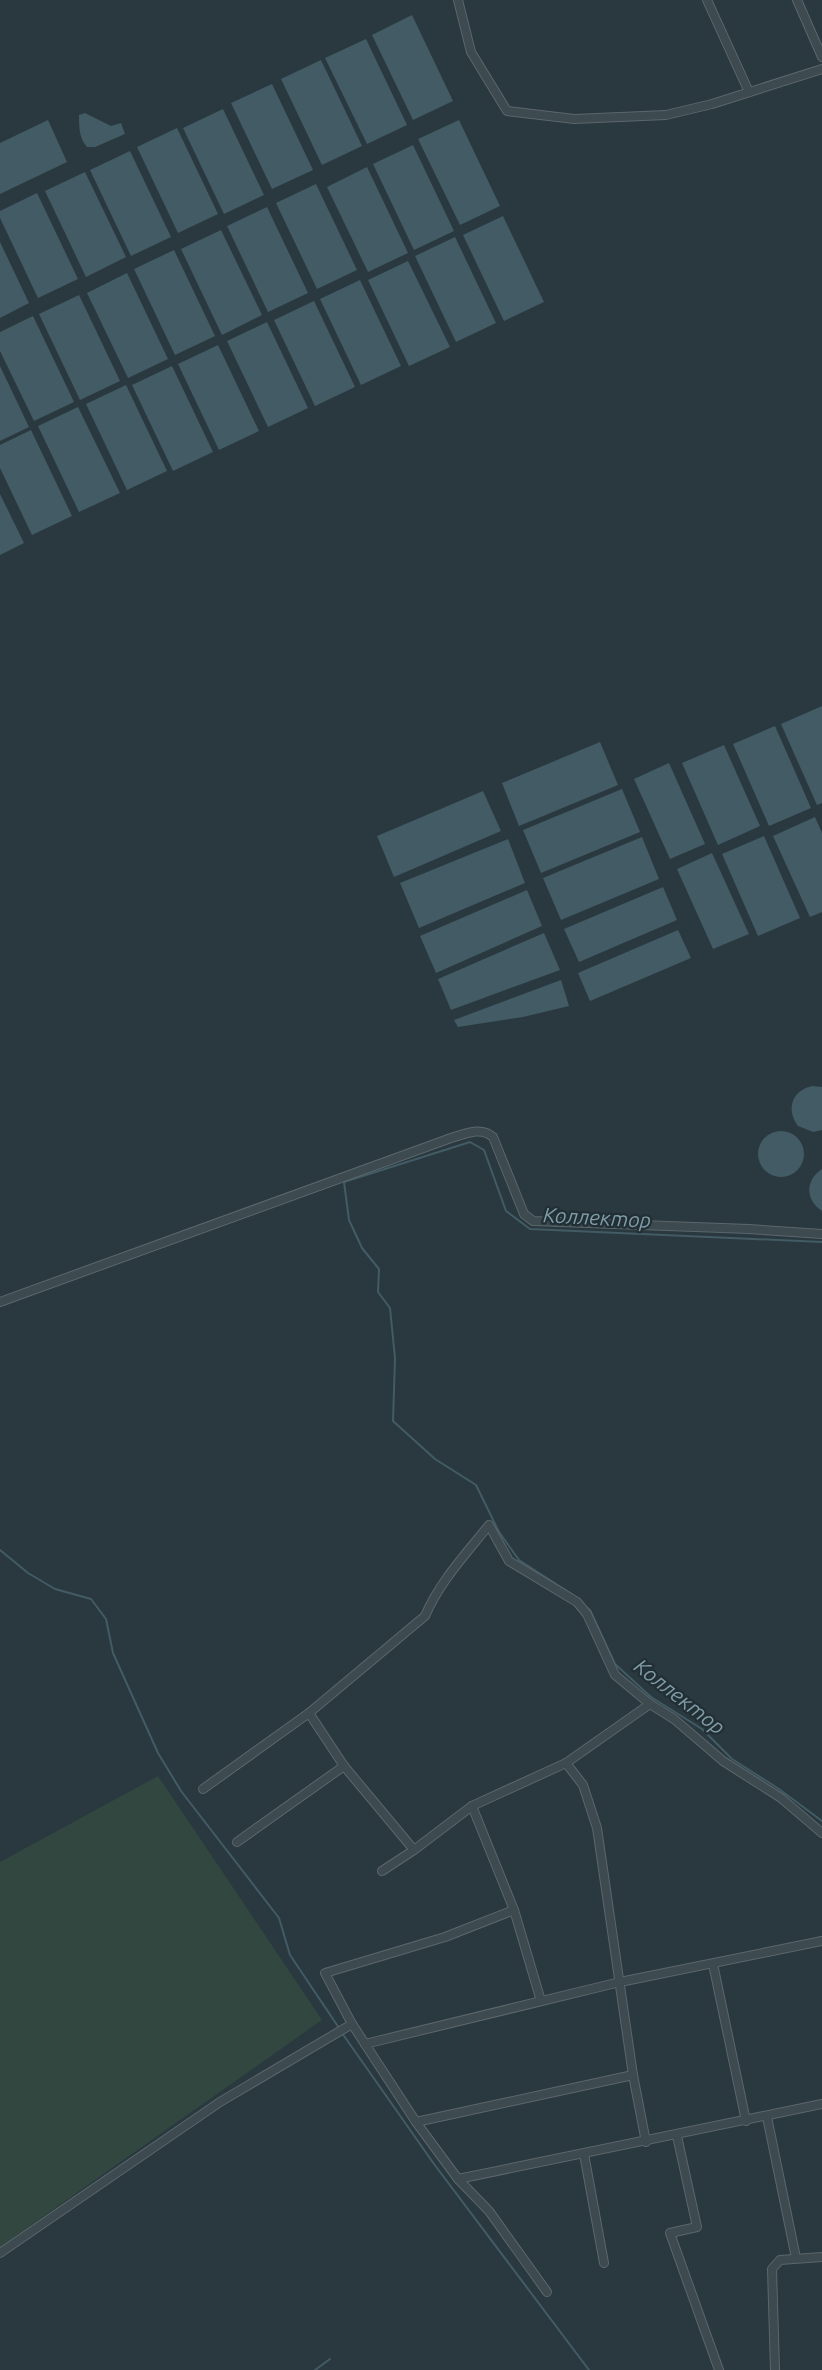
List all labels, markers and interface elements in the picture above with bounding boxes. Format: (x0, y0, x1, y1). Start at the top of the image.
water label: Коллектор (542, 1202, 652, 1232)
water label: Коллектор (630, 1653, 730, 1739)

